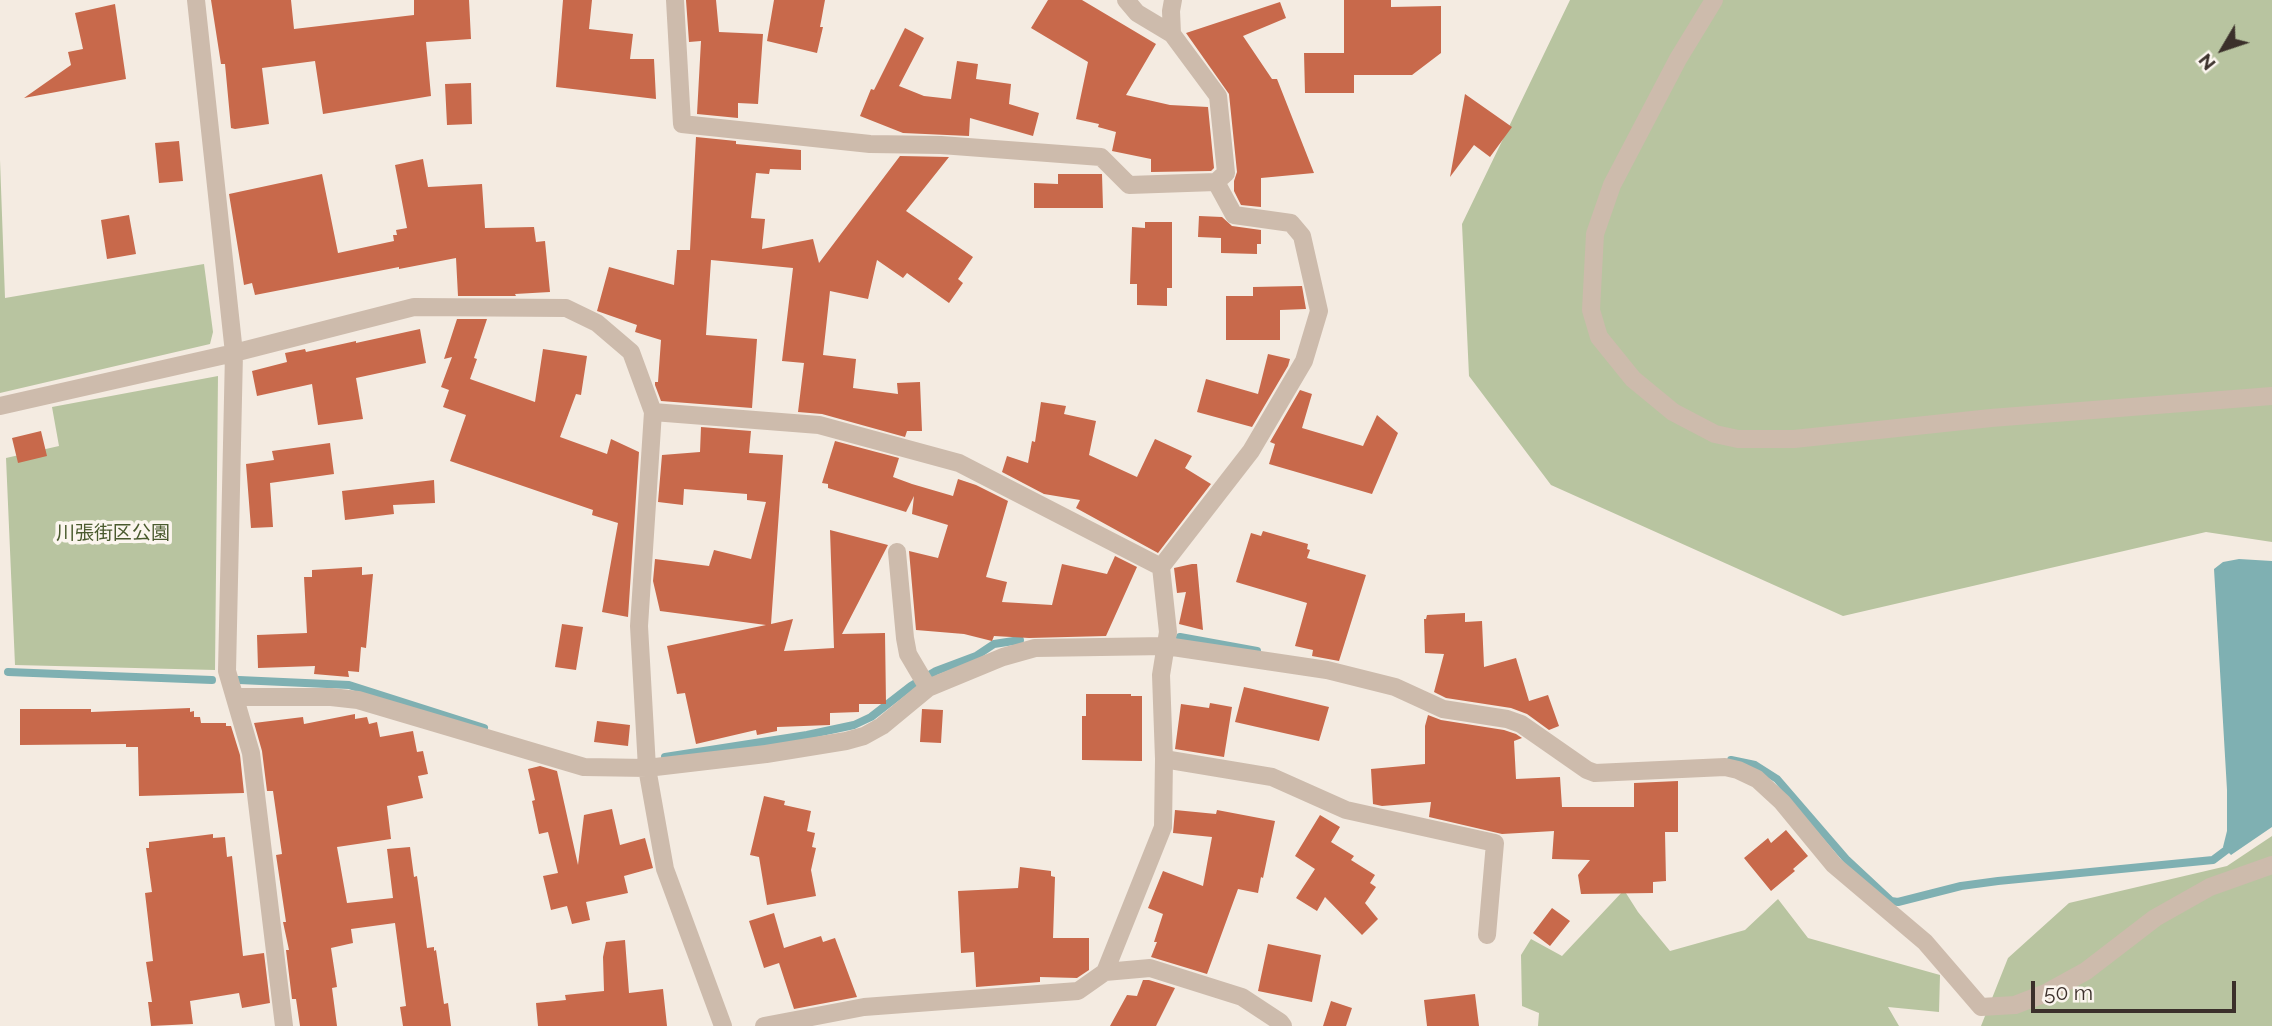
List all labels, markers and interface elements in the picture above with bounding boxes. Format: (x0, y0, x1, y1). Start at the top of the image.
north arrow (2188, 14, 2258, 84)
text: N (2194, 50, 2220, 75)
park label: 川張街区公園 (56, 522, 170, 544)
scale bar (2034, 967, 2239, 1011)
text: 50 m (2044, 980, 2093, 1005)

